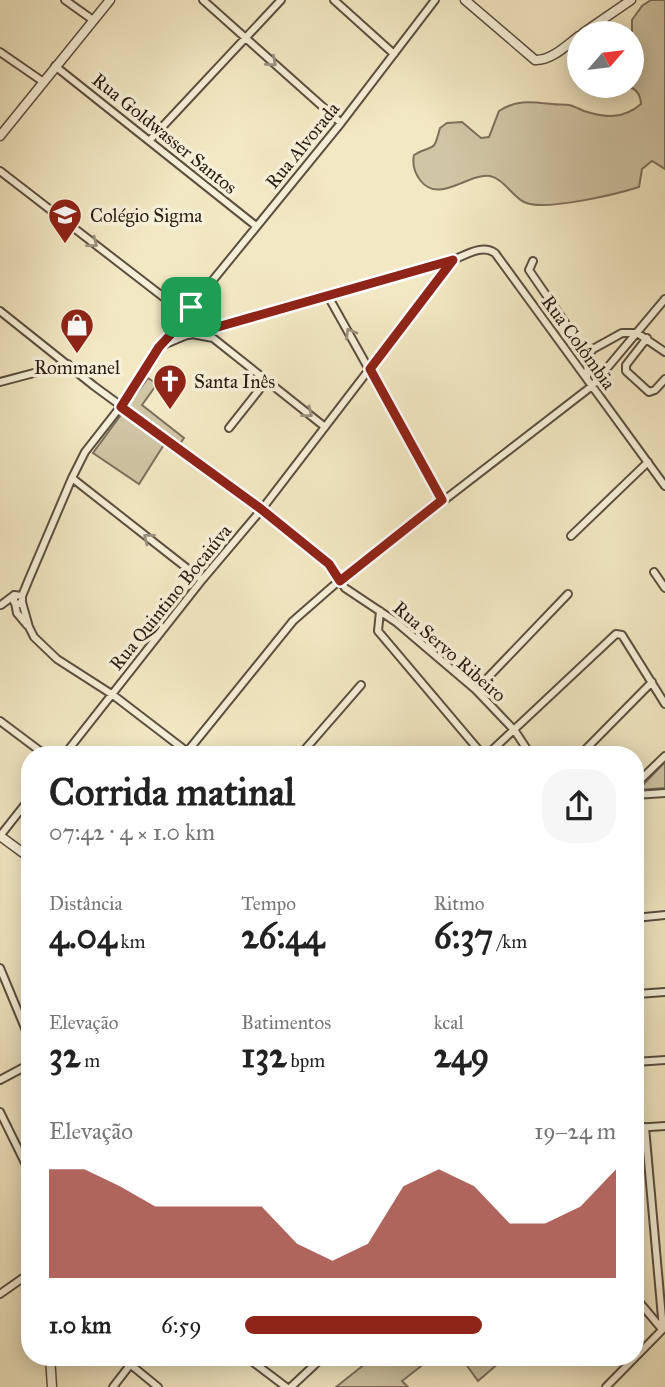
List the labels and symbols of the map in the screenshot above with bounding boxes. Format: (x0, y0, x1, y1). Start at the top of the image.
north arrow (567, 21, 644, 98)
one-way arrow (263, 54, 276, 66)
street label: Rua Goldwasser Santos (88, 68, 242, 199)
street label: Rua Alvorada (261, 97, 345, 193)
school or university icon: Colégio Sigma (46, 196, 84, 245)
place label: Colégio Sigma (90, 204, 203, 228)
one-way arrow (85, 234, 97, 247)
pin (161, 277, 221, 337)
street label: Rua Colômbia (537, 291, 621, 395)
shop icon: Rommanel (58, 306, 96, 355)
one-way arrow (345, 328, 358, 341)
place label: Rommanel (34, 356, 121, 379)
church icon: Santa Inês (151, 362, 189, 411)
place label: Santa Inês (194, 370, 275, 393)
one-way arrow (299, 405, 312, 417)
street label: Rua Quintino Bocaiúva (104, 519, 237, 675)
one-way arrow (143, 533, 156, 546)
street label: Rua Servo Ribeiro (389, 596, 511, 707)

